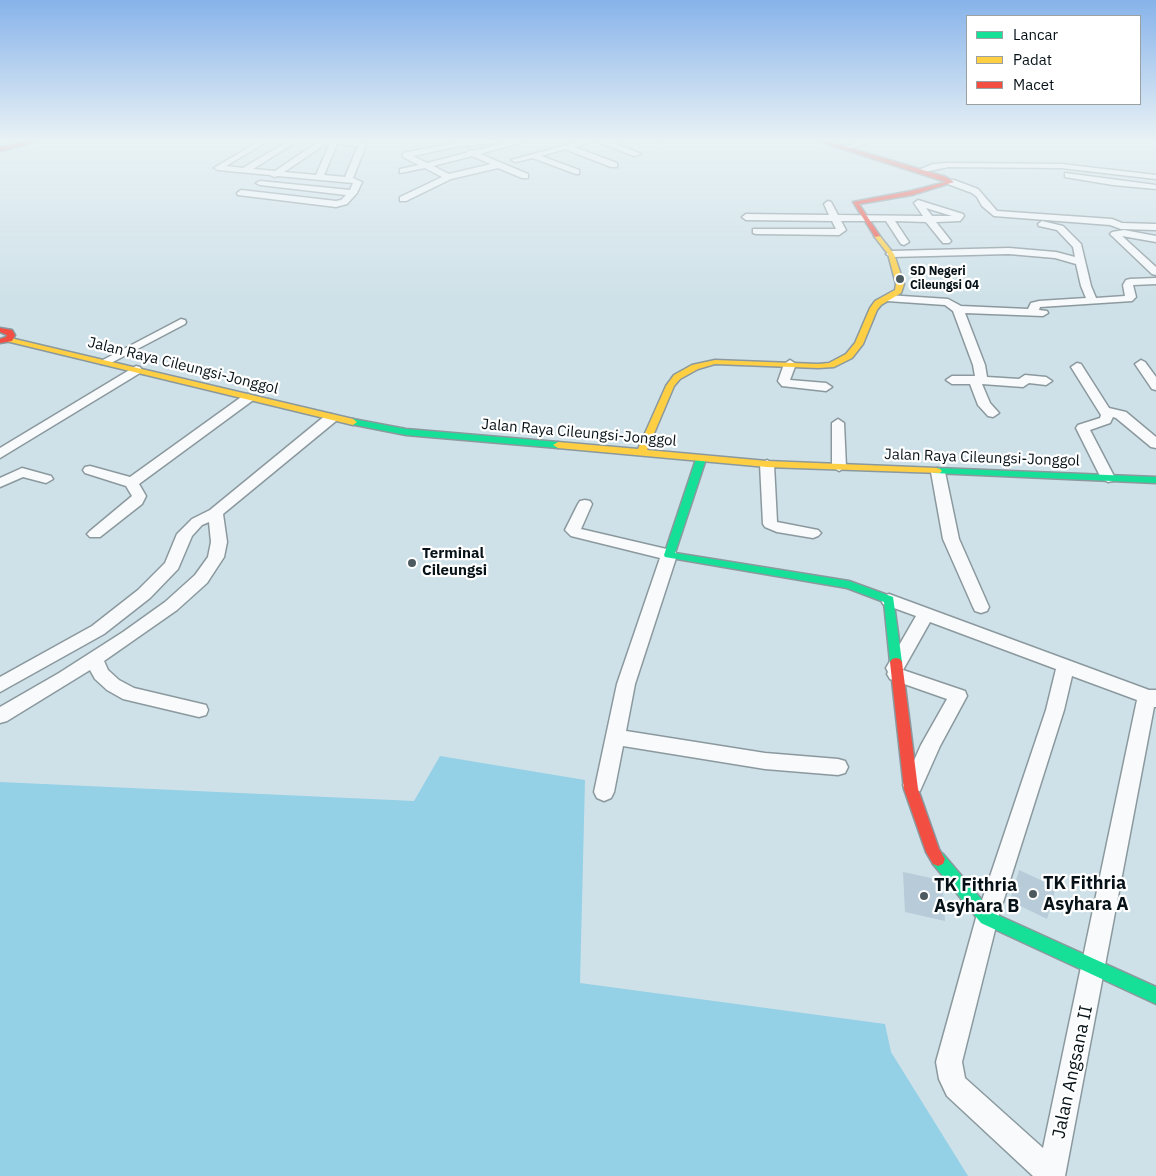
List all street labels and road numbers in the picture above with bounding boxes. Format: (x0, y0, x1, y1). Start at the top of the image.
street label: Jalan Raya Cileungsi-Jonggol (86, 334, 280, 398)
street label: Jalan Raya Cileungsi-Jonggol (481, 416, 677, 450)
street label: Jalan Raya Cileungsi-Jonggol (884, 446, 1080, 470)
street label: Jalan Angsana II (1048, 1003, 1098, 1141)

